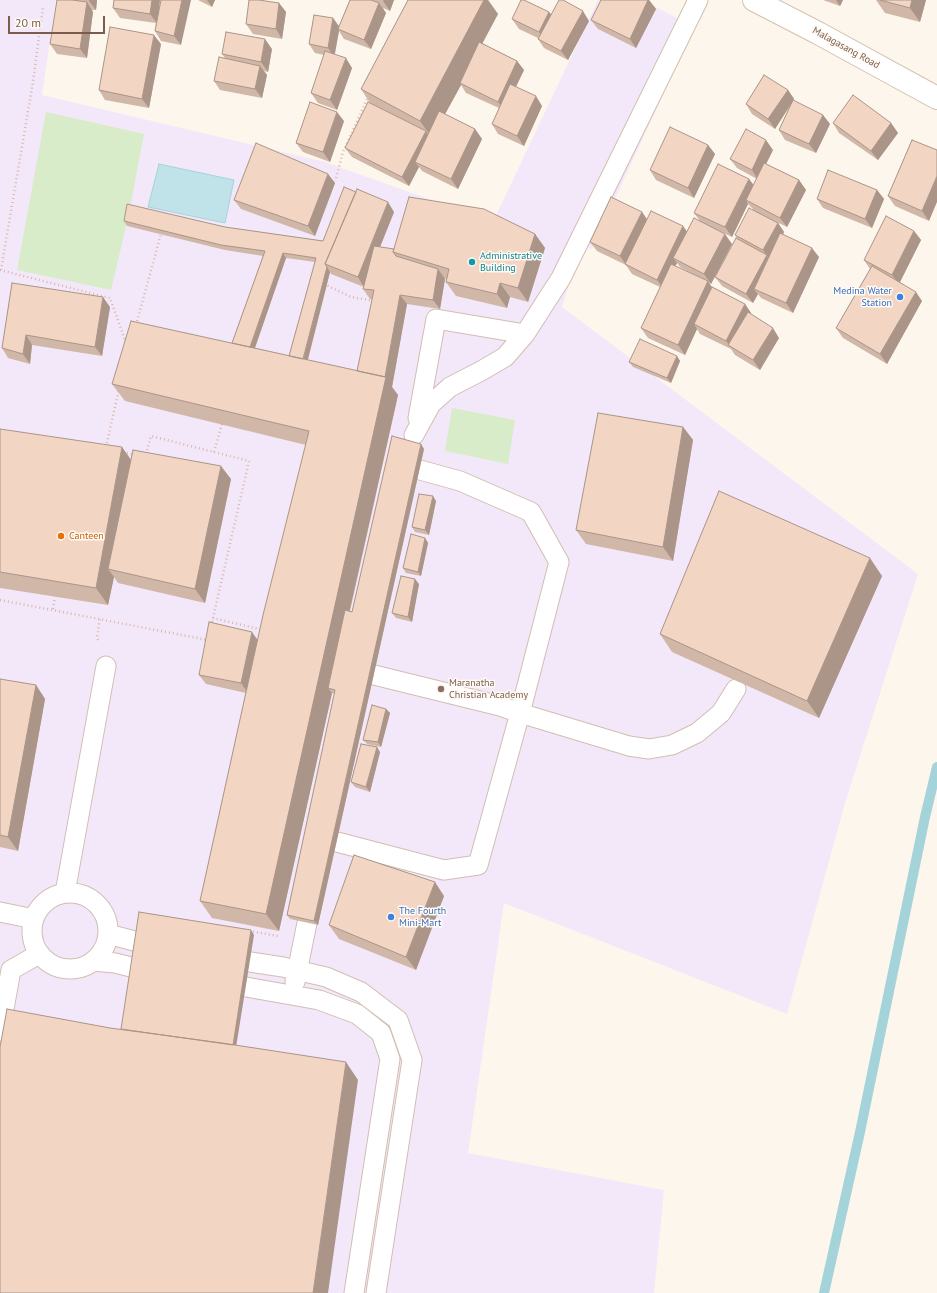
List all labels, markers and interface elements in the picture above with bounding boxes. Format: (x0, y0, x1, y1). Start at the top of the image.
scale bar (10, 8, 107, 34)
text: 20 m (15, 15, 41, 30)
street label: Malagasang Road (810, 25, 882, 71)
place label: Administrative Building (480, 250, 542, 274)
marker: Administrative Building (467, 257, 477, 267)
place label: Medina Water Station (833, 285, 892, 308)
marker: Medina Water Station (895, 292, 905, 302)
place label: Canteen (69, 530, 104, 542)
marker: Canteen (56, 531, 66, 541)
place label: Maranatha Christian Academy (449, 677, 528, 700)
marker: Maranatha Christian Academy (436, 684, 446, 694)
place label: The Fourth Mini-Mart (399, 905, 446, 928)
marker: The Fourth Mini-Mart (386, 912, 396, 922)

